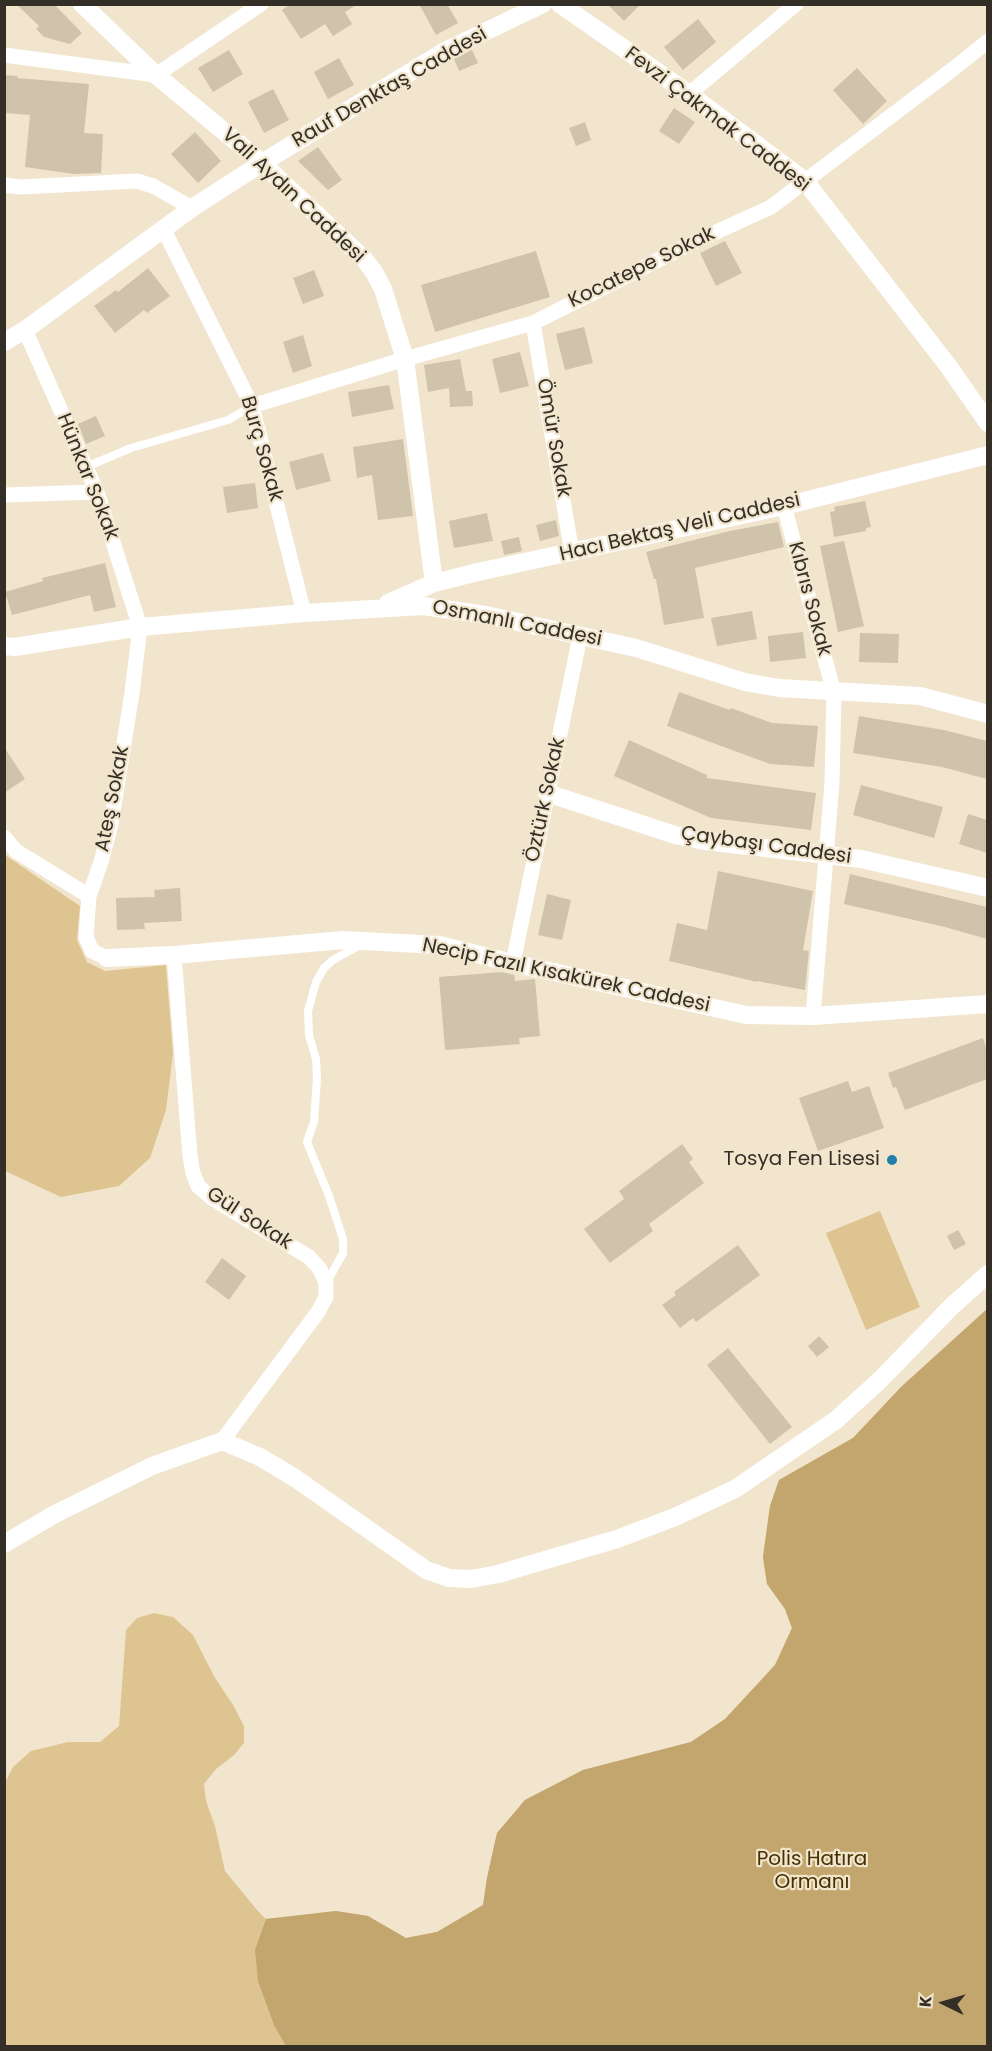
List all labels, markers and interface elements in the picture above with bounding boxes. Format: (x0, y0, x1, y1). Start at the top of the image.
street label: Rauf Denktaş Caddesi (289, 23, 491, 153)
street label: Fevzi Çakmak Caddesi (620, 42, 814, 198)
street label: Vali Aydın Caddesi (216, 123, 370, 269)
street label: Kocatepe Sokak (565, 222, 719, 314)
street label: Ömür Sokak (531, 377, 575, 499)
street label: Burç Sokak (234, 393, 288, 505)
street label: Hünkar Sokak (51, 410, 123, 544)
street label: Hacı Bektaş Veli Caddesi (557, 489, 803, 567)
street label: Kıbrıs Sokak (782, 539, 836, 659)
street label: Osmanlı Caddesi (430, 596, 604, 652)
street label: Öztürk Sokak (521, 736, 571, 864)
street label: Ateş Sokak (91, 744, 135, 854)
street label: Çaybaşı Caddesi (679, 822, 853, 870)
street label: Necip Fazıl Kısakürek Caddesi (420, 934, 712, 1018)
place label: Tosya Fen Lisesi (723, 1148, 880, 1172)
marker: Tosya Fen Lisesi (885, 1153, 899, 1167)
street label: Gül Sokak (202, 1182, 296, 1256)
park label: Polis Hatıra Ormanı (757, 1848, 867, 1895)
north arrow (914, 1973, 974, 2033)
text: K (914, 1995, 938, 2008)

